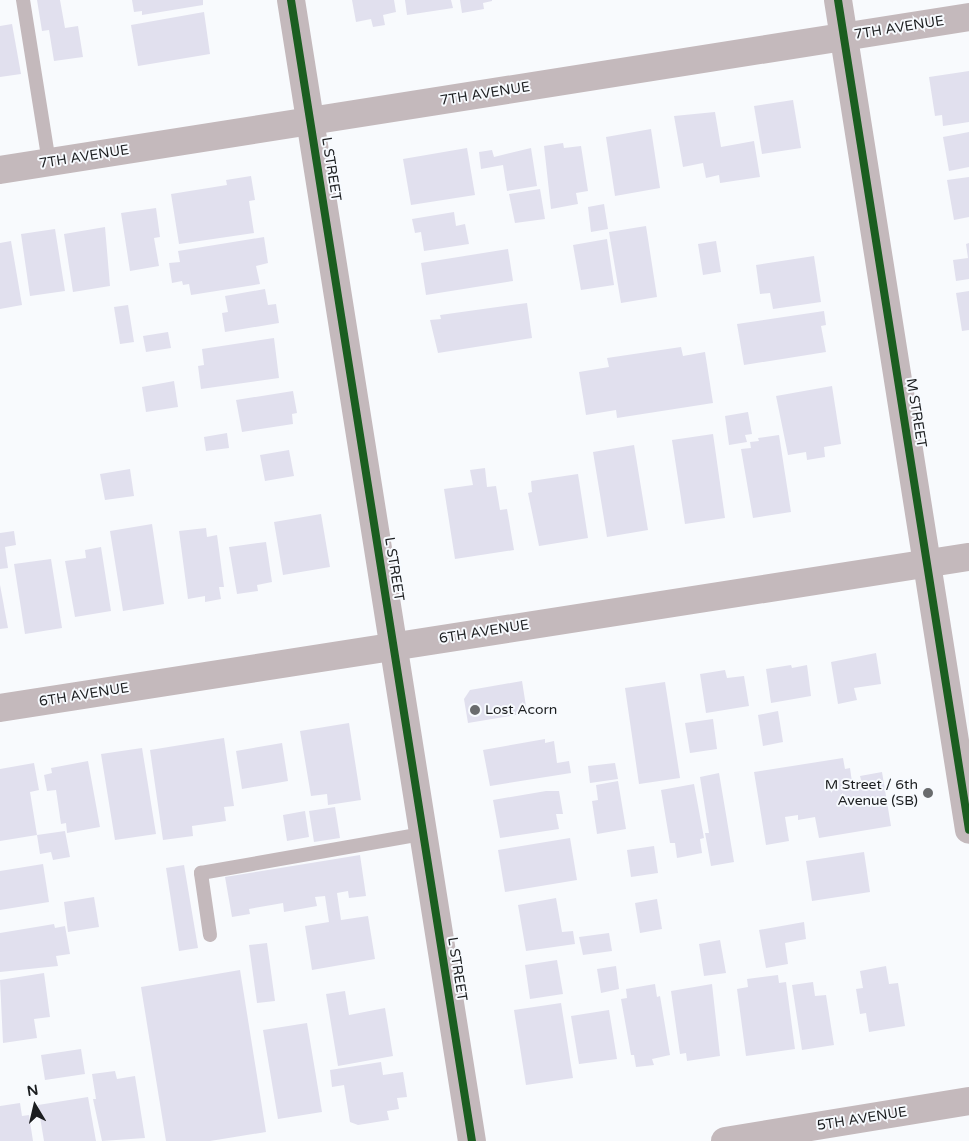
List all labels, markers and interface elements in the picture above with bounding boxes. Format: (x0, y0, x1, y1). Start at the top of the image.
street label: 7TH AVENUE (853, 13, 945, 43)
street label: 7TH AVENUE (439, 79, 531, 109)
street label: L STREET (318, 136, 344, 202)
street label: 7TH AVENUE (38, 142, 130, 172)
street label: M STREET (902, 377, 930, 449)
street label: L STREET (381, 536, 407, 602)
street label: 6TH AVENUE (438, 617, 530, 647)
street label: 6TH AVENUE (38, 680, 130, 710)
place label: Lost Acorn (485, 702, 557, 718)
marker: Lost Acorn (469, 704, 481, 716)
place label: M Street / 6th Avenue (SB) (825, 777, 918, 810)
marker: M Street / 6th Avenue (SB) (922, 787, 934, 799)
street label: L STREET (444, 936, 470, 1002)
north arrow (10, 1081, 60, 1131)
text: N (26, 1081, 39, 1100)
street label: 5TH AVENUE (816, 1104, 908, 1134)

